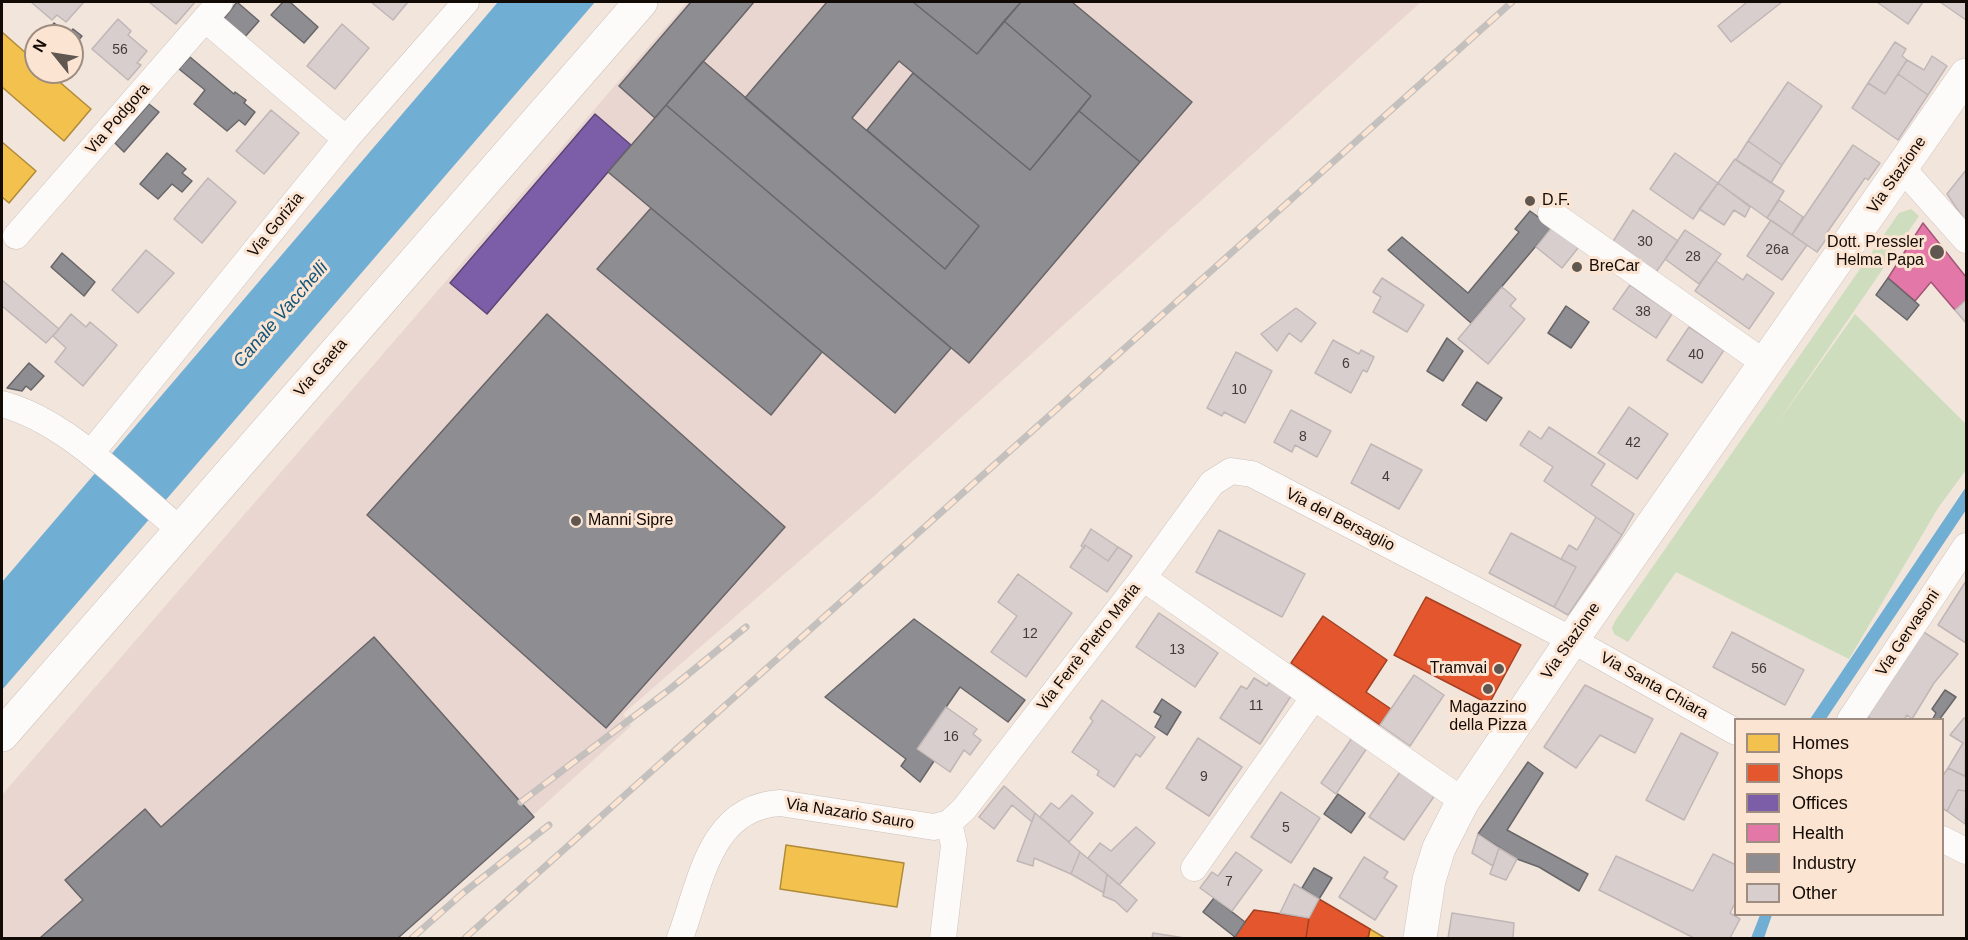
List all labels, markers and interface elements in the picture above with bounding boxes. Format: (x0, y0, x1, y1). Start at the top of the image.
north arrow (24, 24, 84, 84)
text: N (29, 36, 50, 55)
house number: 56 (112, 42, 128, 58)
street label: Via Podgora (82, 80, 154, 158)
street label: Via Stazione (1863, 133, 1931, 217)
street label: Via Gorizia (244, 189, 308, 261)
place label: D.F. (1542, 191, 1570, 211)
marker: D.F. (1523, 194, 1537, 208)
place label: Dott. Pressler Helma Papa (1827, 233, 1924, 271)
house number: 30 (1637, 234, 1653, 250)
house number: 26a (1765, 242, 1789, 258)
marker: Dott. Pressler Helma Papa (1928, 243, 1946, 261)
house number: 28 (1685, 249, 1701, 265)
place label: BreCar (1589, 257, 1640, 277)
water label: Canale Vacchelli (229, 258, 333, 372)
marker: BreCar (1570, 260, 1584, 274)
house number: 38 (1635, 304, 1651, 320)
street label: Via Gaeta (291, 335, 351, 401)
house number: 40 (1688, 347, 1704, 363)
house number: 6 (1342, 356, 1350, 372)
house number: 10 (1231, 382, 1247, 398)
house number: 8 (1299, 429, 1307, 445)
house number: 42 (1625, 435, 1641, 451)
house number: 4 (1382, 469, 1390, 485)
street label: Via del Bersaglio (1282, 484, 1398, 556)
place label: Manni Sipre (588, 511, 673, 531)
marker: Manni Sipre (569, 514, 583, 528)
street label: Via Ferrè Pietro Maria (1033, 580, 1145, 714)
street label: Via Gervasoni (1872, 586, 1944, 680)
street label: Via Stazione (1537, 599, 1605, 683)
house number: 12 (1022, 626, 1038, 642)
house number: 13 (1169, 642, 1185, 658)
street label: Via Santa Chiara (1597, 648, 1711, 724)
place label: Tramvai (1430, 659, 1487, 679)
house number: 56 (1751, 661, 1767, 677)
marker: Tramvai (1492, 662, 1506, 676)
marker: Magazzino della Pizza (1481, 682, 1495, 696)
house number: 11 (1249, 698, 1263, 714)
place label: Magazzino della Pizza (1449, 698, 1527, 736)
legend (1734, 718, 1944, 916)
house number: 16 (943, 729, 959, 745)
text: Homes (1792, 733, 1849, 753)
text: Shops (1792, 763, 1843, 783)
house number: 9 (1200, 769, 1208, 785)
text: Offices (1792, 793, 1848, 813)
street label: Via Nazario Sauro (785, 794, 915, 834)
house number: 5 (1282, 820, 1290, 836)
text: Health (1792, 823, 1844, 843)
text: Industry (1792, 853, 1856, 873)
house number: 7 (1225, 874, 1233, 890)
text: Other (1792, 883, 1837, 903)

